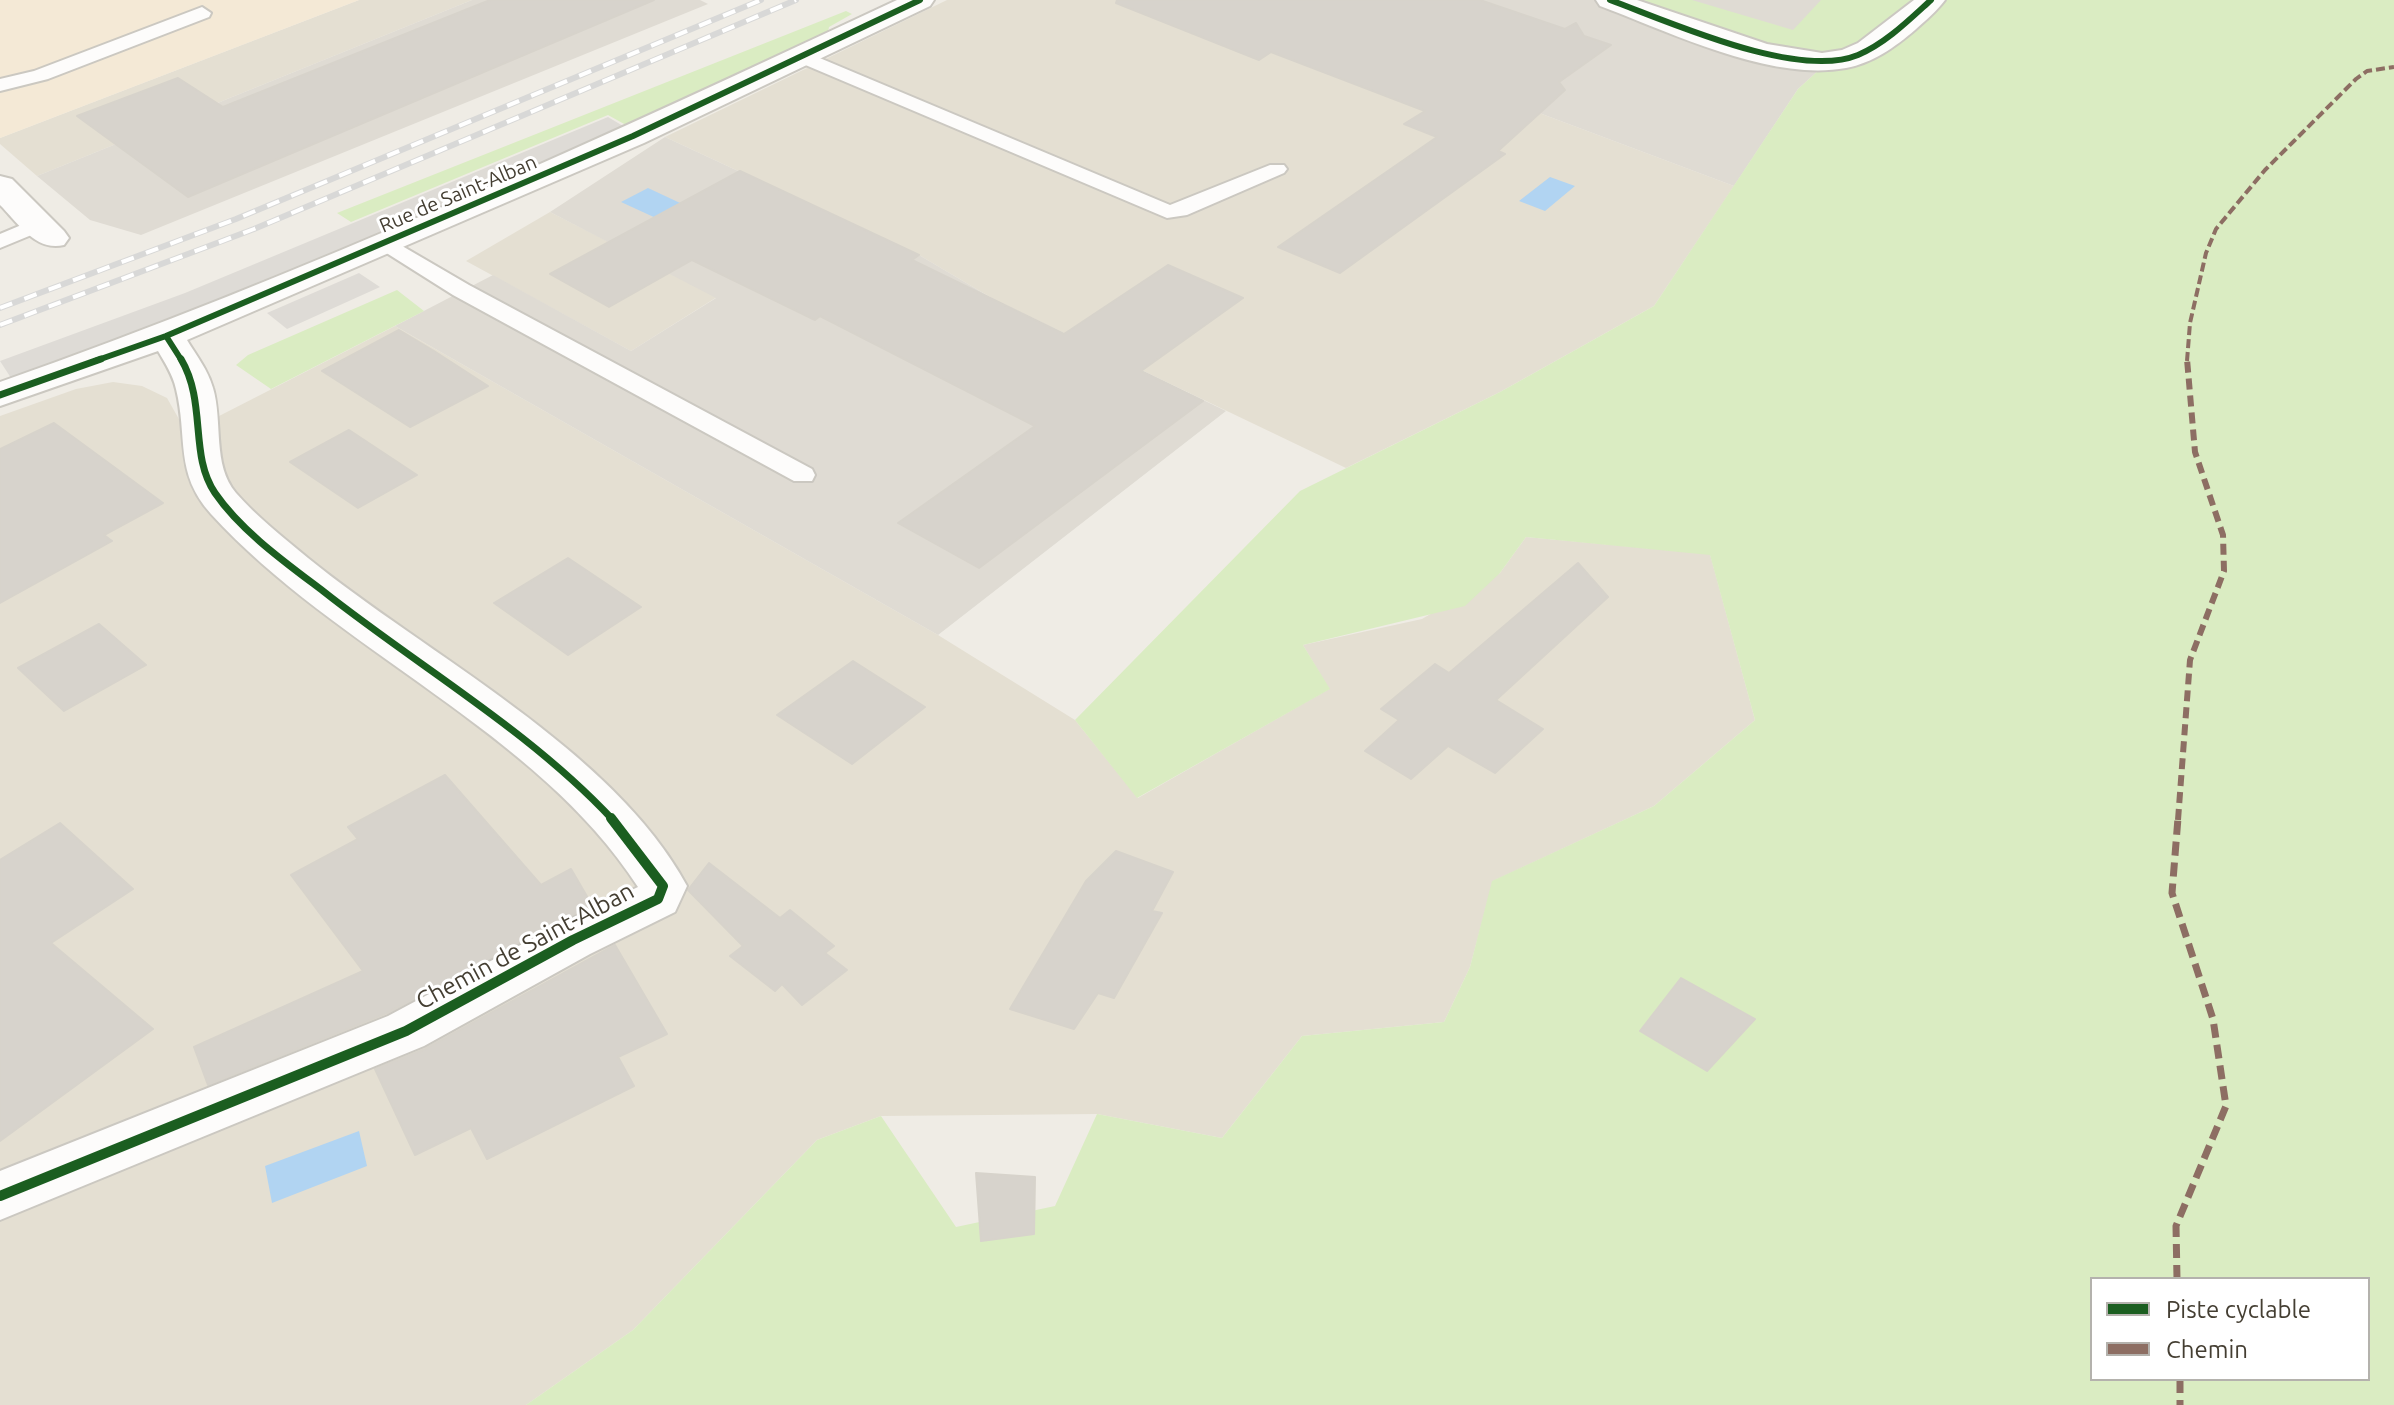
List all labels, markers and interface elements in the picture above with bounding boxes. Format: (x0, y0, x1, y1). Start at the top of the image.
street label: Rue de Saint-Alban (376, 150, 540, 238)
street label: Chemin de Saint-Alban (411, 876, 639, 1016)
legend (2090, 1277, 2370, 1381)
text: Piste cyclable (2166, 1296, 2311, 1323)
text: Chemin (2166, 1336, 2248, 1363)

